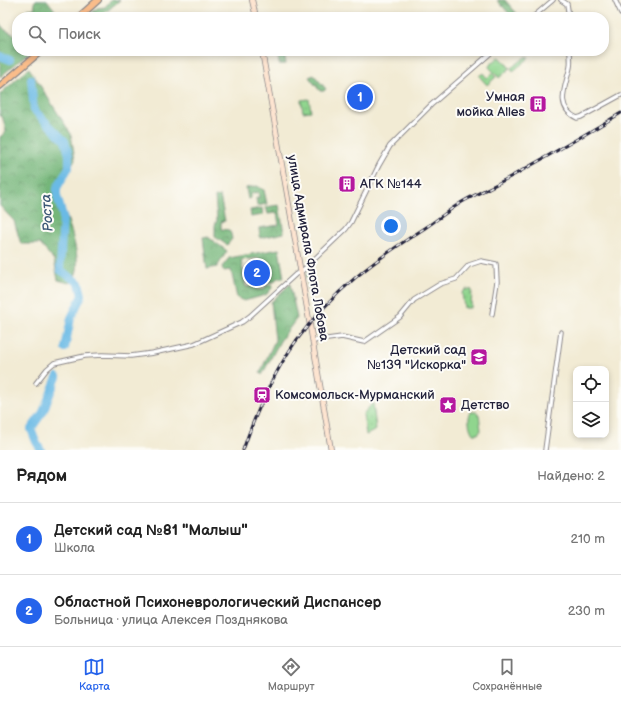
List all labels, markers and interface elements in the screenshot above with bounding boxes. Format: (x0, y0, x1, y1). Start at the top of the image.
search box (12, 12, 609, 56)
icon: search (26, 23, 48, 45)
text: Поиск (58, 25, 101, 44)
pin: 1 (347, 82, 373, 112)
place label: Умная мойка Alles (457, 89, 526, 120)
building icon: Умная мойка Alles (528, 94, 548, 114)
street label: улица Адмирала Флота Лобова (284, 154, 332, 343)
building icon: АГК №144 (337, 174, 357, 194)
place label: АГК №144 (359, 176, 422, 192)
water label: Роста (37, 194, 57, 232)
your location (381, 216, 401, 236)
pin: 2 (244, 258, 270, 288)
place label: Детский сад №139 "Искорка" (367, 342, 466, 373)
school or university icon: Детский сад №139 "Искорка" (469, 347, 489, 367)
map controls (573, 366, 609, 438)
button: locate (573, 366, 609, 402)
station icon: Комсомольск-Мурманский (252, 385, 272, 405)
place label: Комсомольск-Мурманский (275, 387, 435, 403)
place icon: Детство (438, 395, 458, 415)
place label: Детство (461, 397, 509, 413)
button: layers (573, 402, 609, 438)
text: Рядом (16, 466, 67, 486)
text: Найдено: 2 (537, 468, 605, 484)
text: Детский сад №81 "Малыш" (54, 521, 248, 540)
text: 1 (26, 531, 32, 547)
text: 210 m (571, 531, 605, 547)
text: Школа (54, 540, 95, 556)
text: Областной Психоневрологический Диспансер (54, 593, 381, 612)
text: 2 (25, 603, 33, 619)
text: 230 m (568, 603, 605, 619)
text: Больница · улица Алексея Позднякова (54, 612, 288, 628)
tab: Карта (79, 656, 110, 693)
tab: Маршрут (268, 656, 315, 693)
tab: Сохранённые (473, 656, 542, 693)

